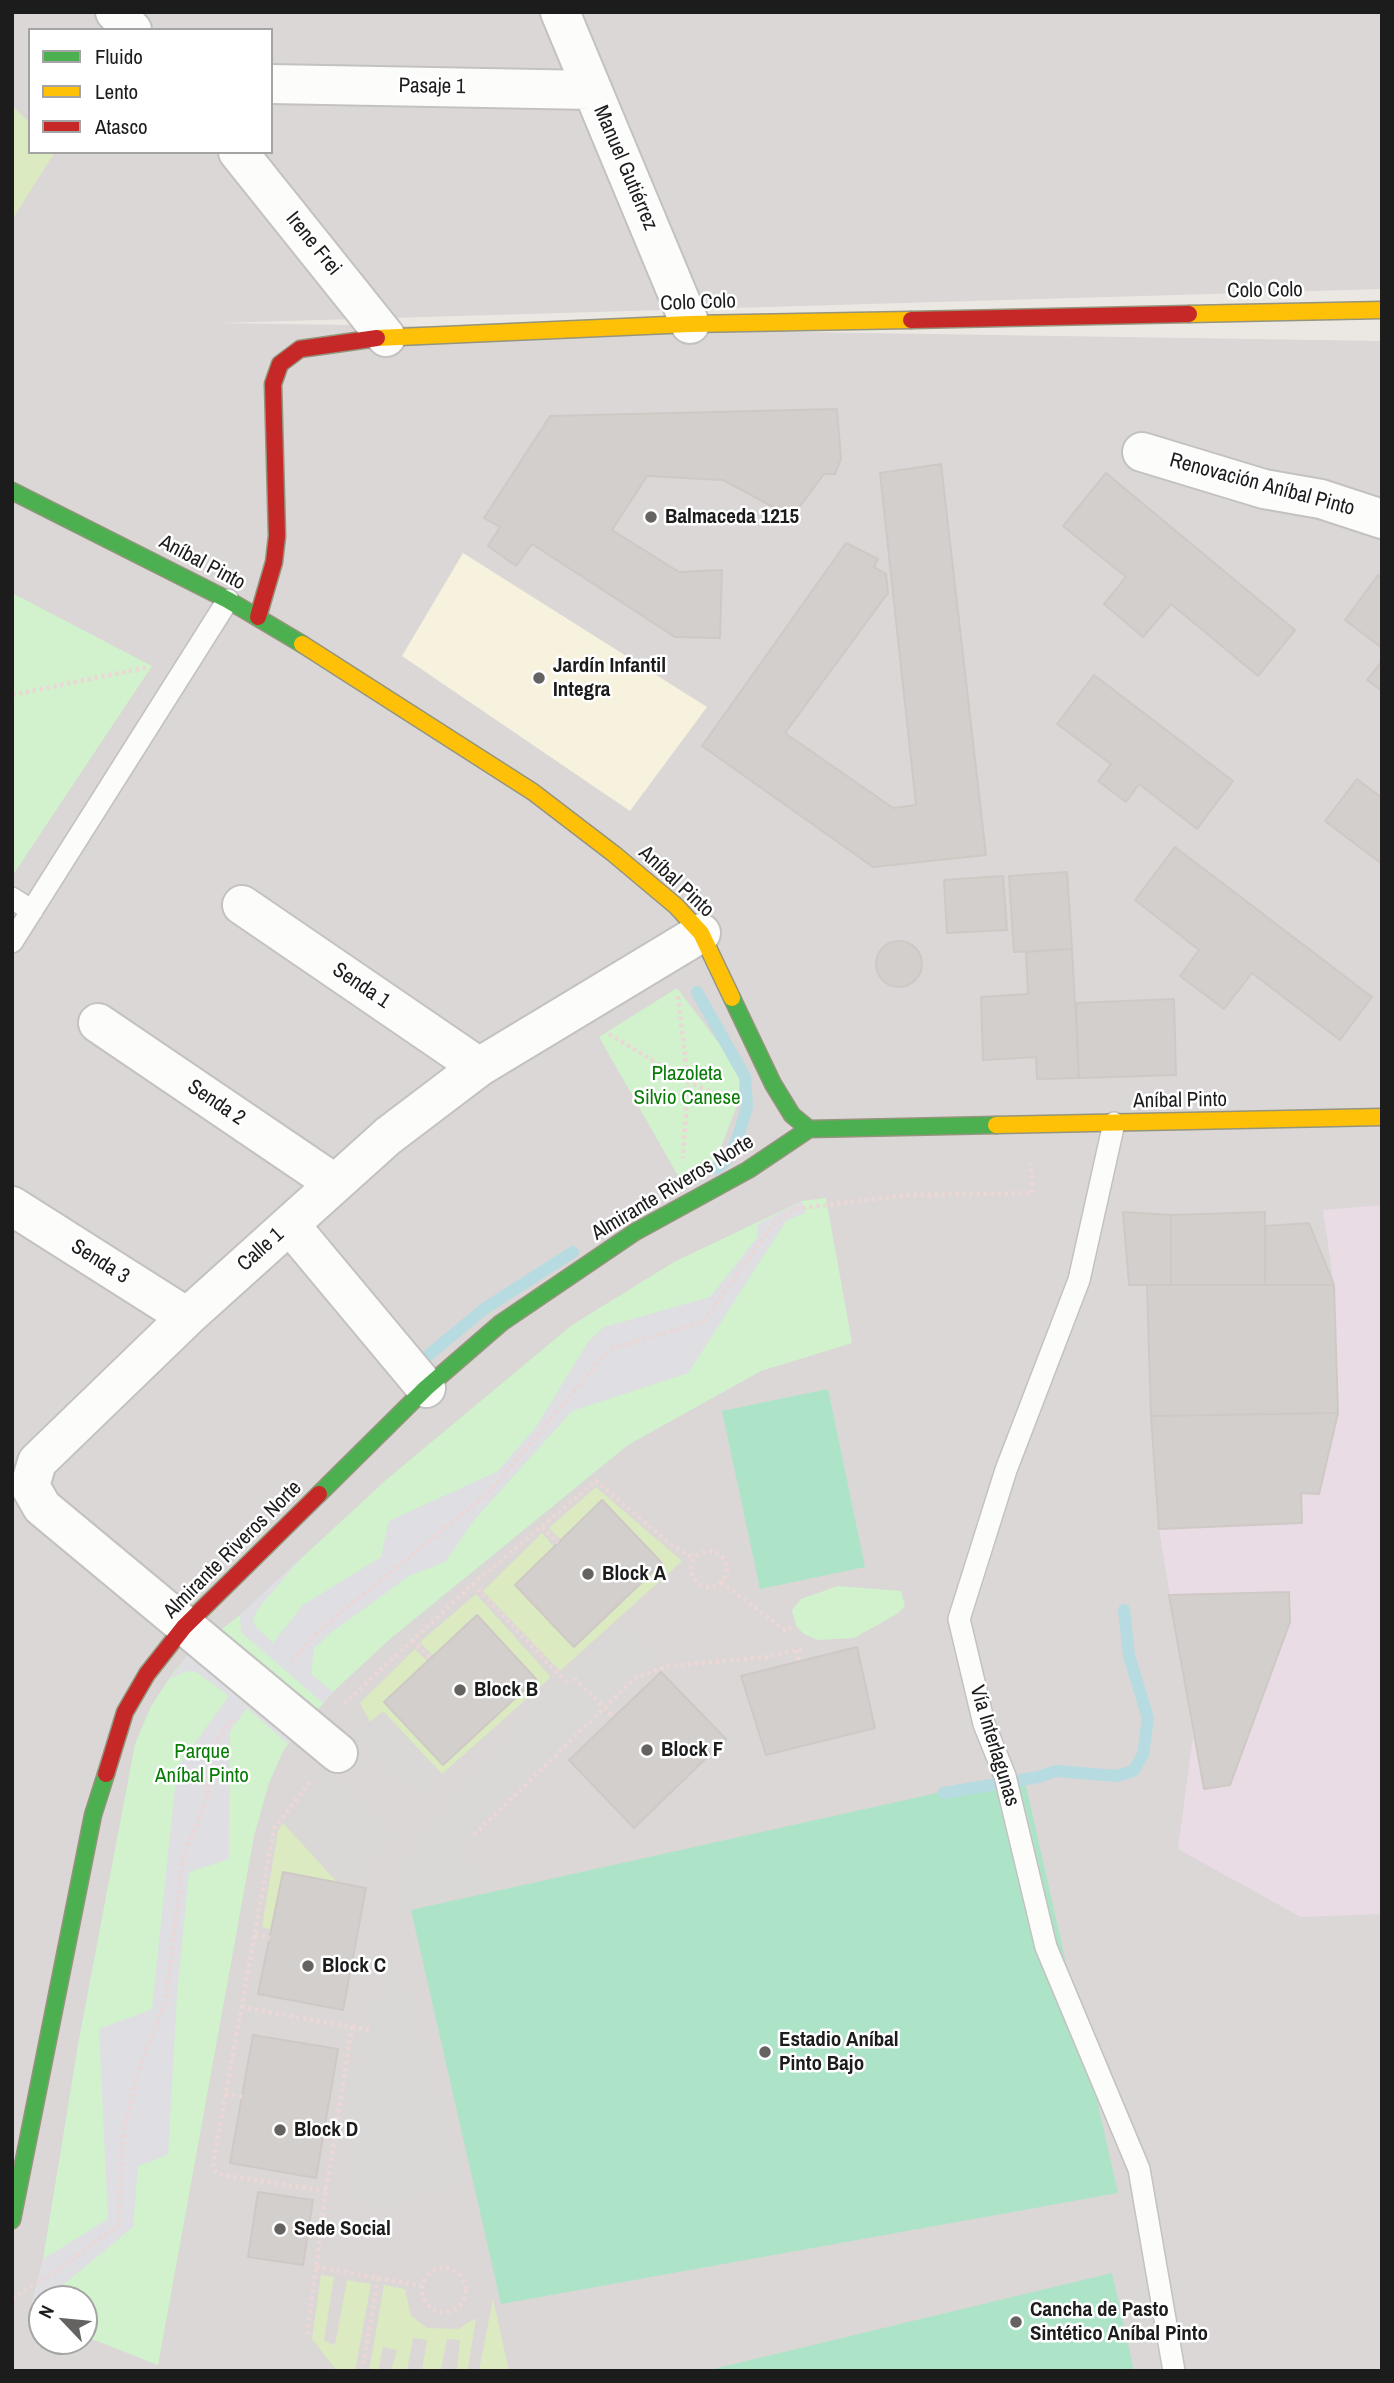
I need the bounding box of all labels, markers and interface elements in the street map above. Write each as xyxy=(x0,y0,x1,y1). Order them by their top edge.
legend xyxy=(28,28,273,154)
text: Fluido xyxy=(95,42,143,71)
street label: Pasaje 1 xyxy=(398,74,466,100)
text: Lento xyxy=(95,77,138,106)
street label: Manuel Gutiérrez xyxy=(587,102,663,234)
text: Atasco xyxy=(95,112,148,141)
street label: Irene Frei xyxy=(280,207,346,281)
street label: Colo Colo xyxy=(1227,278,1303,304)
street label: Colo Colo xyxy=(660,289,736,317)
street label: Renovación Aníbal Pinto xyxy=(1167,448,1357,522)
place label: Balmaceda 1215 xyxy=(665,504,799,530)
marker: Balmaceda 1215 xyxy=(643,509,659,525)
street label: Aníbal Pinto xyxy=(155,530,249,596)
place label: Jardín Infantil Integra xyxy=(553,653,666,703)
marker: Jardín Infantil Integra xyxy=(531,670,547,686)
street label: Aníbal Pinto xyxy=(633,841,719,923)
street label: Senda 1 xyxy=(327,958,395,1014)
park label: Plazoleta Silvio Canese xyxy=(633,1061,741,1111)
street label: Senda 2 xyxy=(182,1075,250,1131)
street label: Aníbal Pinto xyxy=(1133,1088,1227,1114)
street label: Almirante Riveros Norte xyxy=(587,1130,759,1246)
street label: Calle 1 xyxy=(233,1223,289,1277)
street label: Senda 3 xyxy=(66,1234,134,1290)
street label: Almirante Riveros Norte xyxy=(159,1476,307,1624)
place label: Block A xyxy=(602,1561,666,1587)
marker: Block A xyxy=(580,1566,596,1582)
place label: Block B xyxy=(474,1677,538,1703)
marker: Block B xyxy=(452,1682,468,1698)
street label: Vía Interlagunas xyxy=(964,1682,1024,1810)
place label: Block F xyxy=(661,1737,723,1763)
park label: Parque Aníbal Pinto xyxy=(155,1739,249,1789)
marker: Block F xyxy=(639,1742,655,1758)
place label: Block C xyxy=(322,1953,386,1979)
marker: Block C xyxy=(300,1958,316,1974)
place label: Estadio Aníbal Pinto Bajo xyxy=(779,2027,899,2077)
marker: Estadio Aníbal Pinto Bajo xyxy=(757,2044,773,2060)
place label: Block D xyxy=(294,2117,358,2143)
marker: Block D xyxy=(272,2122,288,2138)
place label: Sede Social xyxy=(294,2216,391,2242)
marker: Sede Social xyxy=(272,2221,288,2237)
north arrow xyxy=(28,2285,98,2355)
place label: Cancha de Pasto Sintético Aníbal Pinto xyxy=(1030,2297,1208,2347)
text: N xyxy=(32,2301,60,2322)
marker: Cancha de Pasto Sintético Aníbal Pinto xyxy=(1008,2314,1024,2330)

